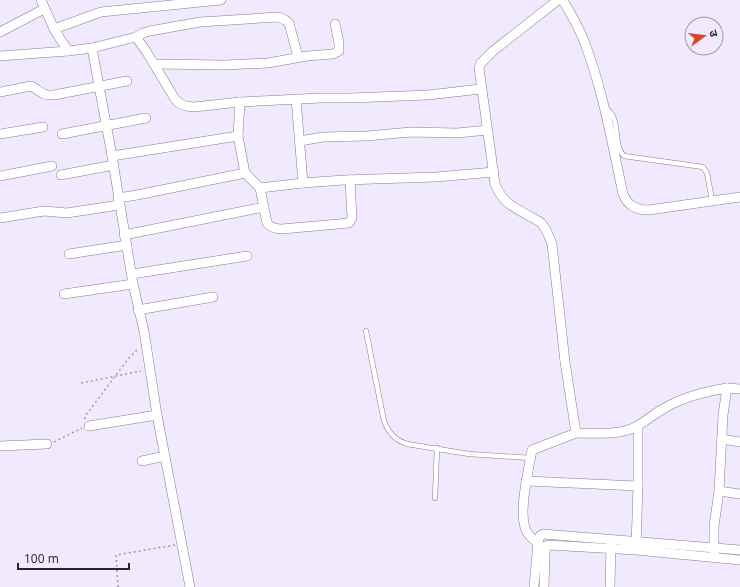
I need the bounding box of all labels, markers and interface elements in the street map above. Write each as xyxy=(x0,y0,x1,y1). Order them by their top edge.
north arrow xyxy=(684,16,724,56)
text: उ xyxy=(706,28,722,39)
scale bar xyxy=(18,545,129,571)
text: 100 m xyxy=(24,550,59,567)

